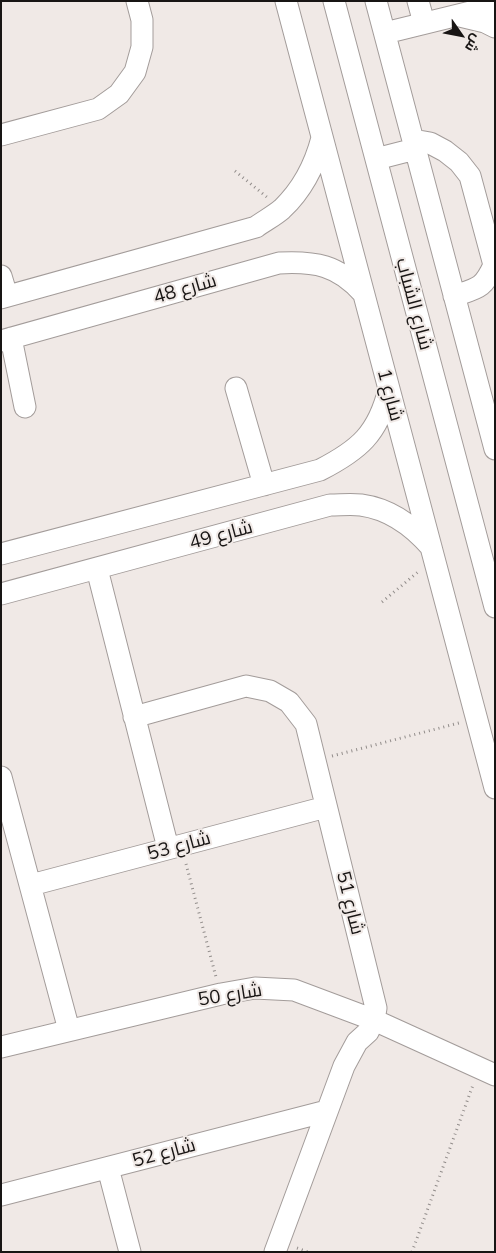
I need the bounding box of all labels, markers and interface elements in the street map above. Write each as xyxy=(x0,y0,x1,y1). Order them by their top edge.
north arrow xyxy=(436,10,486,60)
text: ش xyxy=(461,31,486,56)
street label: شارع الشباب xyxy=(391,255,437,353)
street label: شارع 48 xyxy=(151,269,219,309)
street label: شارع 1 xyxy=(372,366,408,424)
street label: شارع 49 xyxy=(187,516,255,554)
street label: شارع 53 xyxy=(145,827,213,865)
street label: شارع 51 xyxy=(331,869,369,937)
street label: شارع 50 xyxy=(196,979,264,1011)
street label: شارع 52 xyxy=(130,1134,198,1172)

